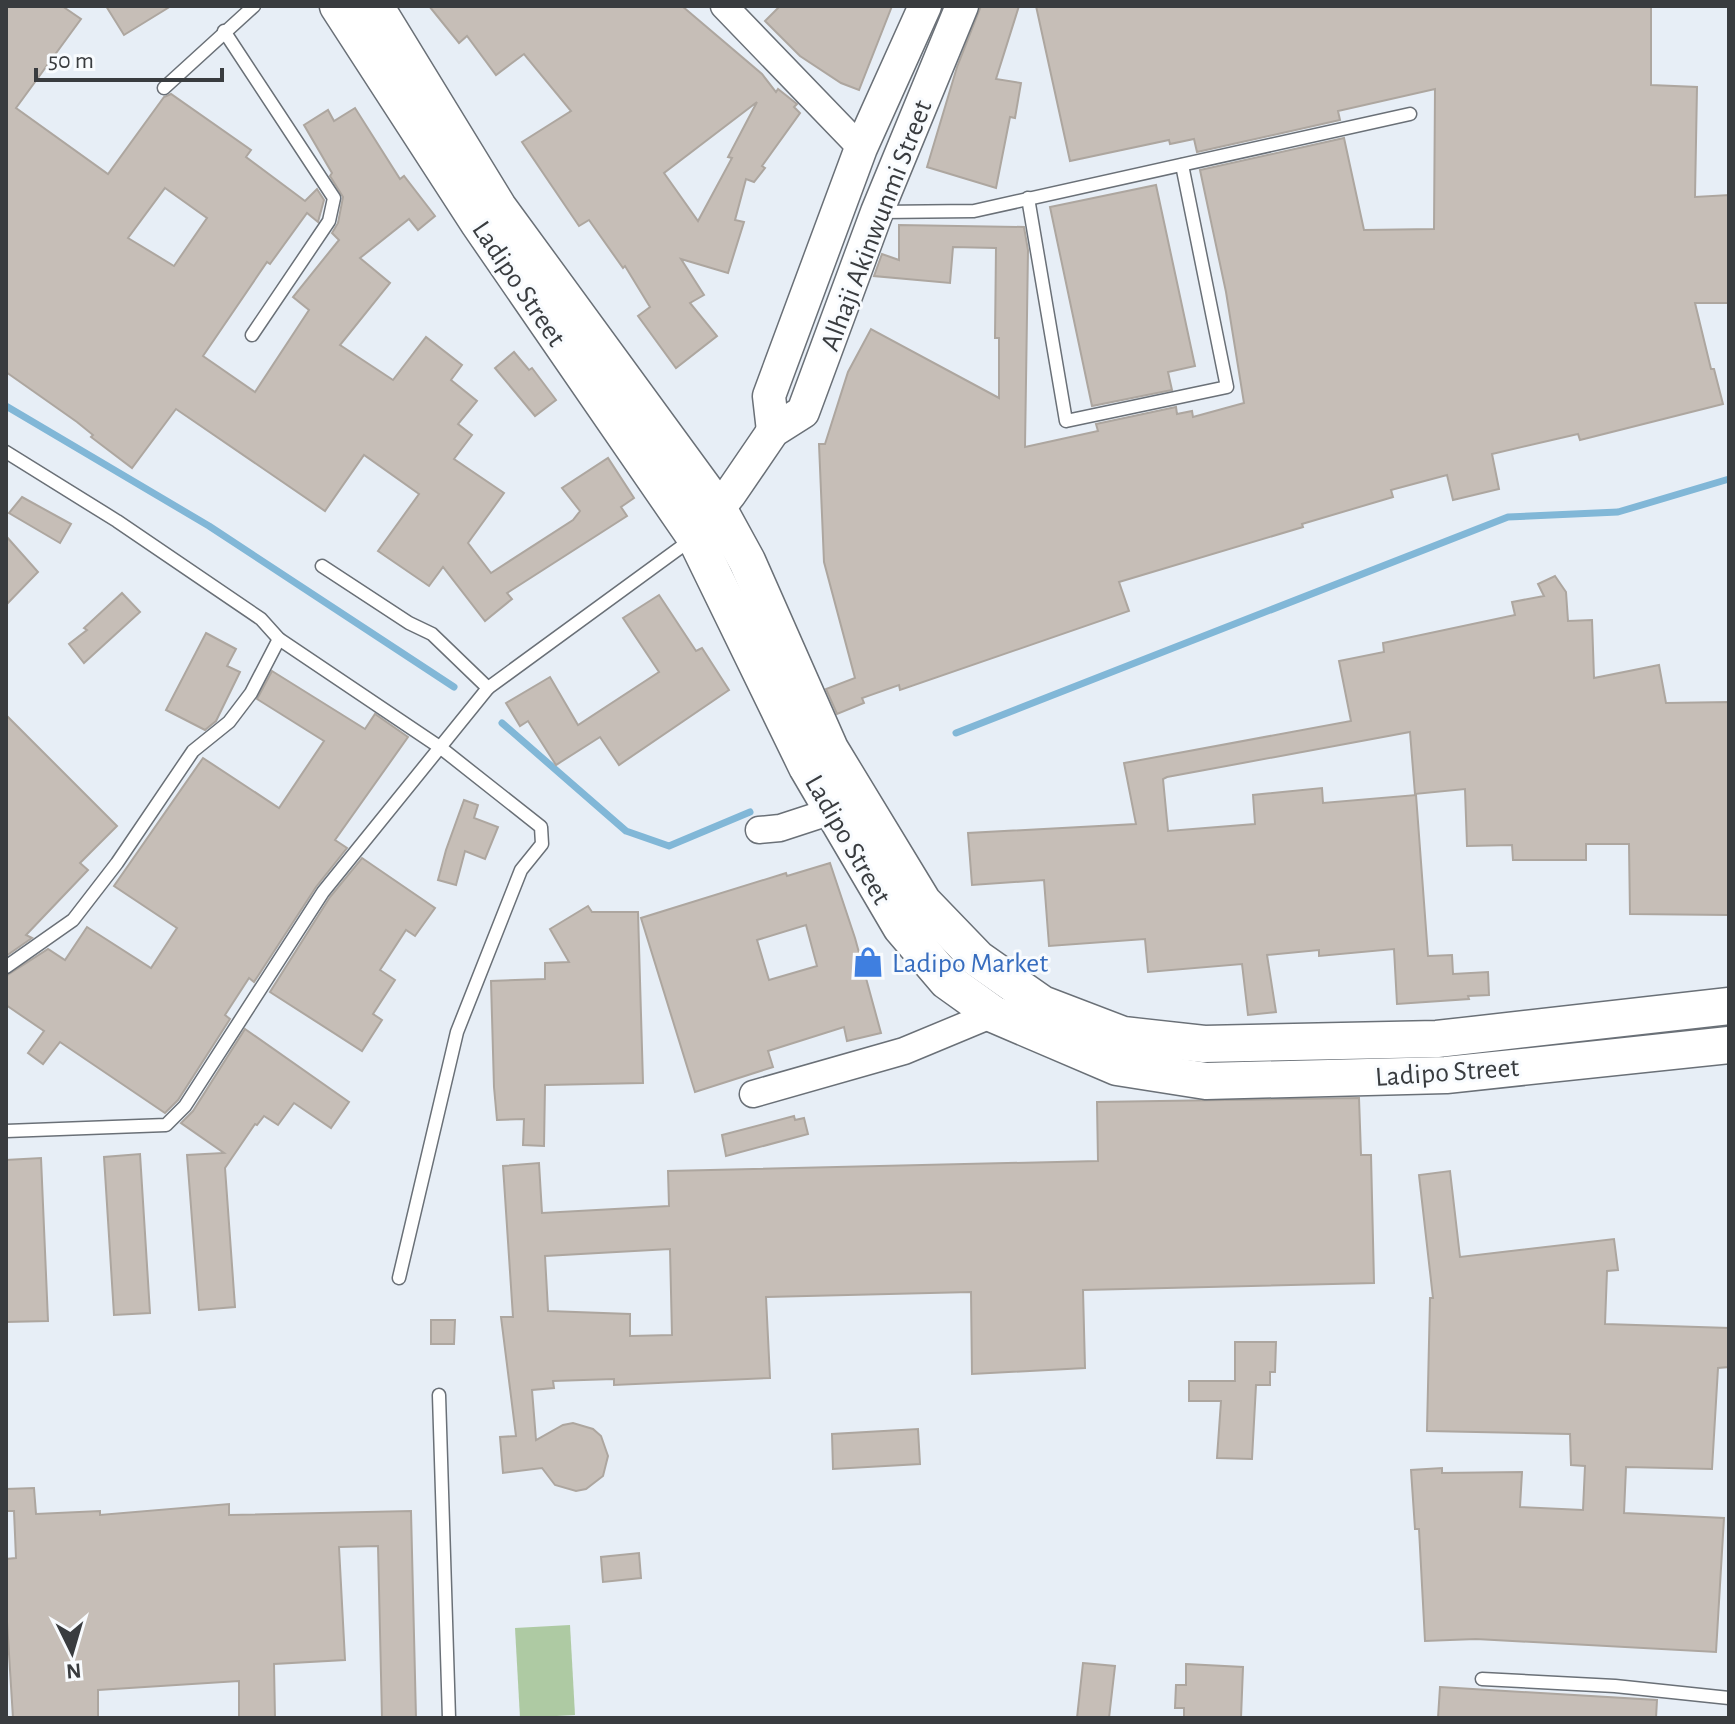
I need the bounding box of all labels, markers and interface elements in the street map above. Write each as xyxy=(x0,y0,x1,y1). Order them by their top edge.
scale bar xyxy=(36,32,222,82)
text: 50 m xyxy=(48,49,94,73)
street label: Alhaji Akinwunmi Street xyxy=(816,97,938,355)
street label: Ladipo Street xyxy=(466,216,570,352)
street label: Ladipo Street xyxy=(799,770,896,910)
shop icon: Ladipo Market xyxy=(851,945,885,979)
place label: Ladipo Market xyxy=(892,950,1048,978)
street label: Ladipo Street xyxy=(1374,1054,1520,1092)
north arrow xyxy=(32,1612,112,1692)
text: N xyxy=(65,1659,82,1683)

